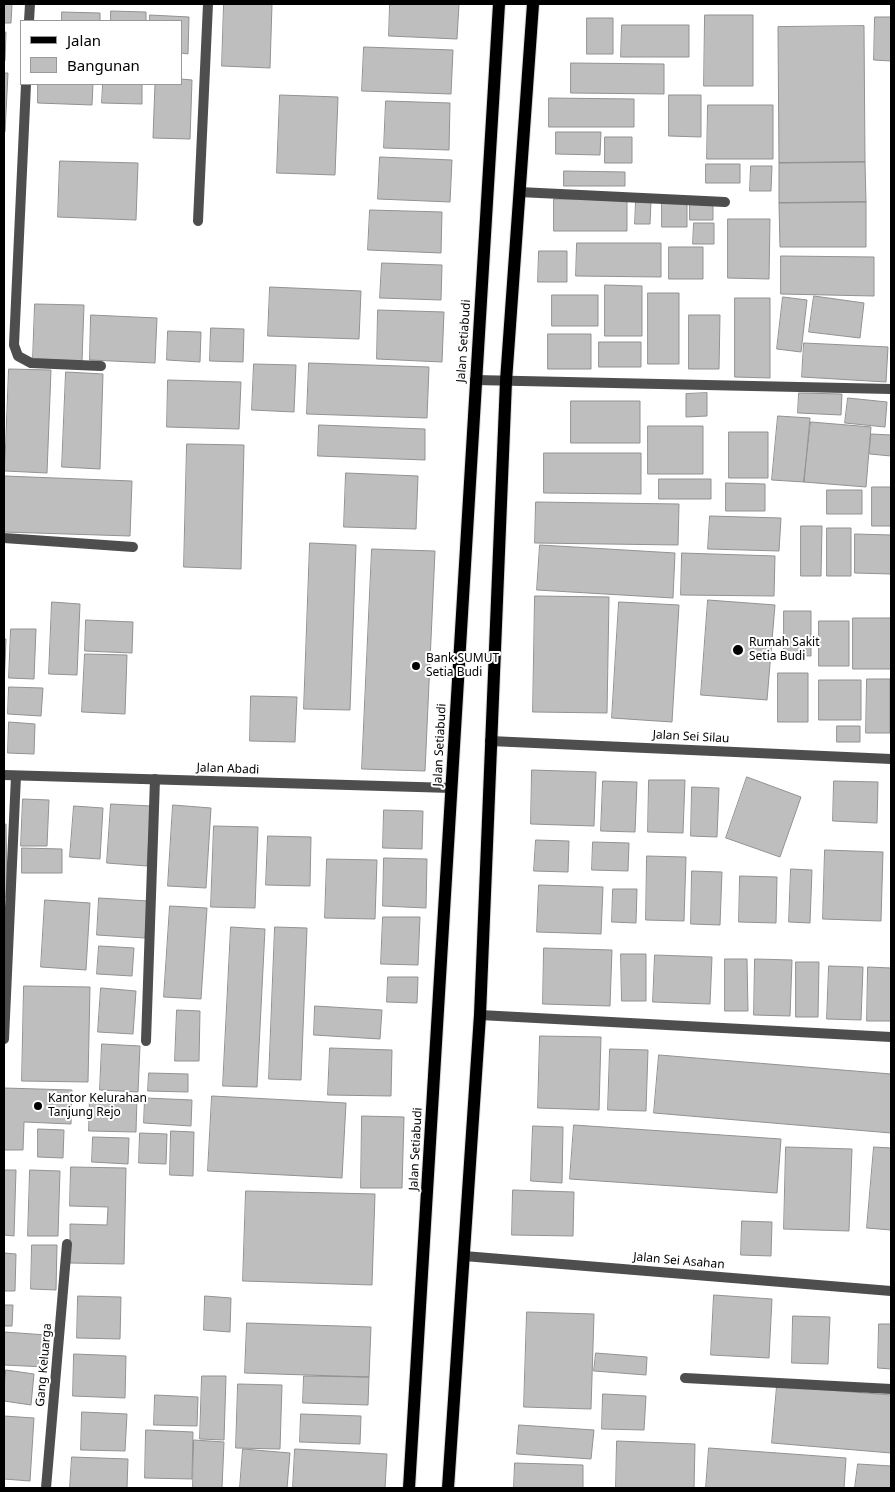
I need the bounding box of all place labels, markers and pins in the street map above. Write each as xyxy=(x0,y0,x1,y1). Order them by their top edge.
place label: Rumah Sakit Setia Budi xyxy=(749,636,820,664)
marker: Rumah Sakit Setia Budi xyxy=(731,643,745,657)
place label: Bank SUMUT Setia Budi xyxy=(426,652,499,680)
marker: Bank SUMUT Setia Budi xyxy=(410,660,422,672)
place label: Kantor Kelurahan Tanjung Rejo xyxy=(48,1092,147,1120)
marker: Kantor Kelurahan Tanjung Rejo xyxy=(32,1100,44,1112)

